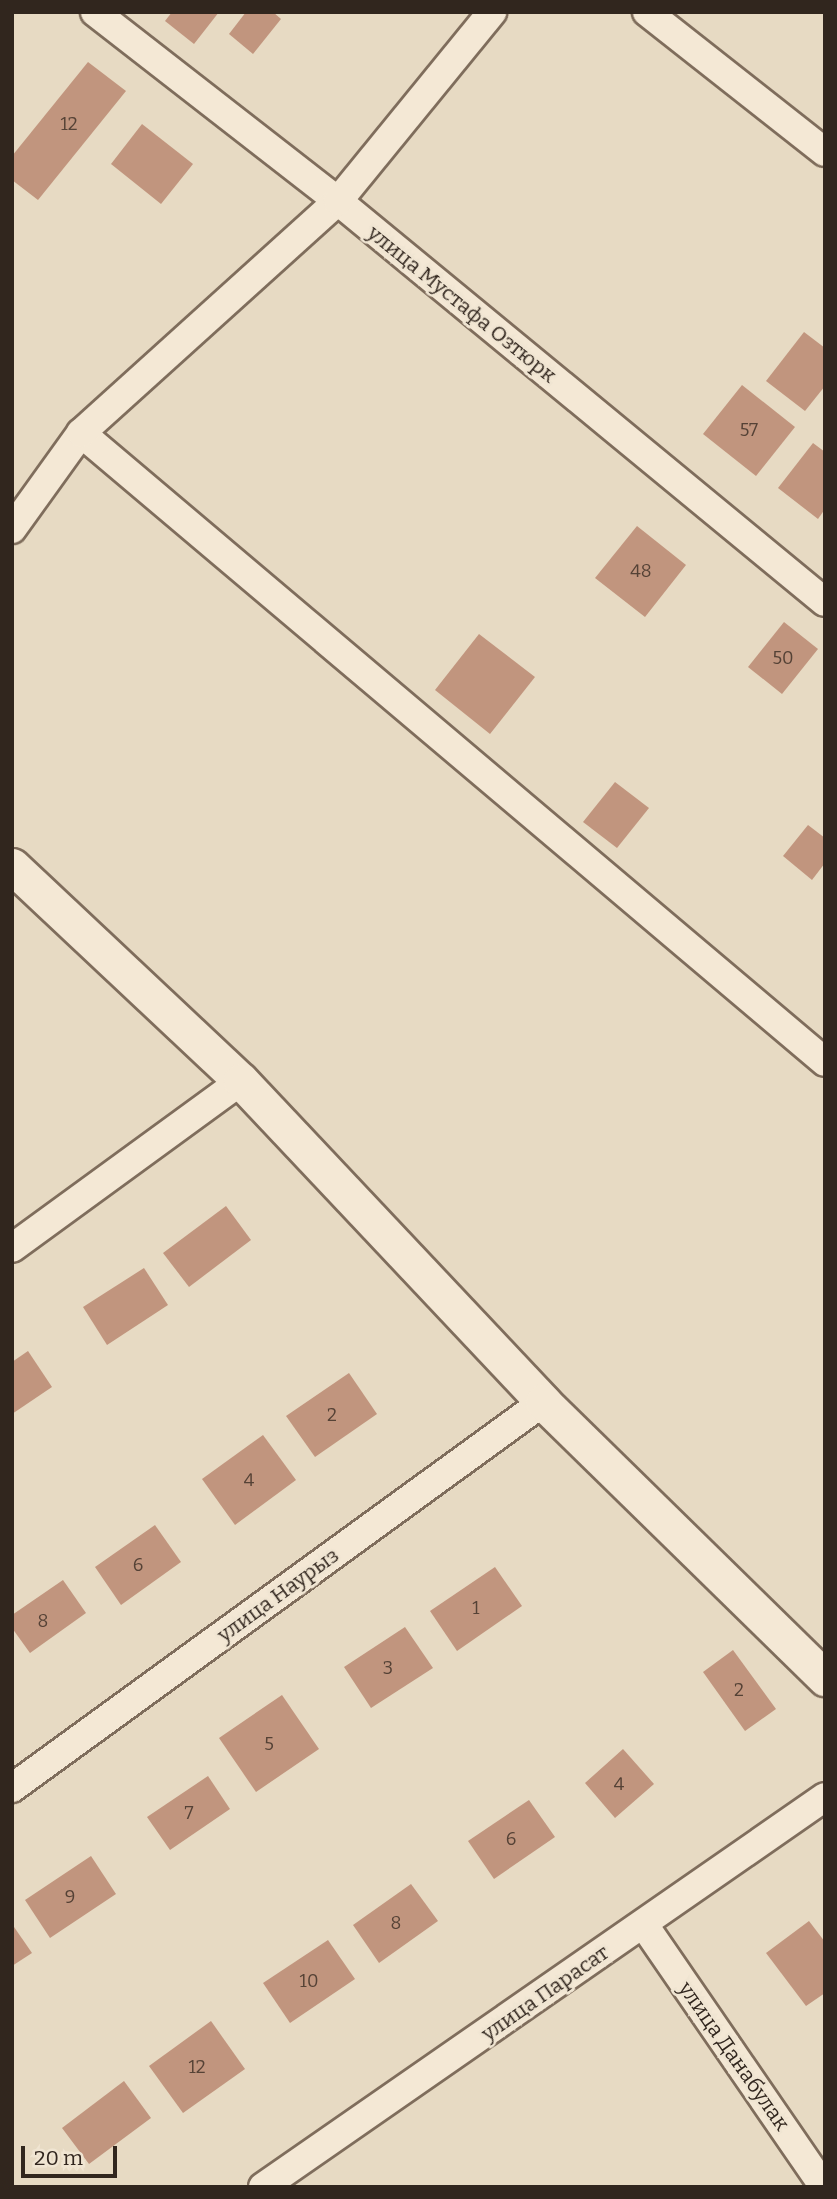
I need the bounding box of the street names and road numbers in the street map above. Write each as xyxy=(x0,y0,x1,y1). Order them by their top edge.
street label: улица Мустафа Озтюрк xyxy=(363,220,561,388)
street label: улица Наурыз xyxy=(212,1543,344,1647)
street label: улица Парасат xyxy=(477,1940,613,2046)
street label: улица Данабулак xyxy=(673,1977,795,2135)

